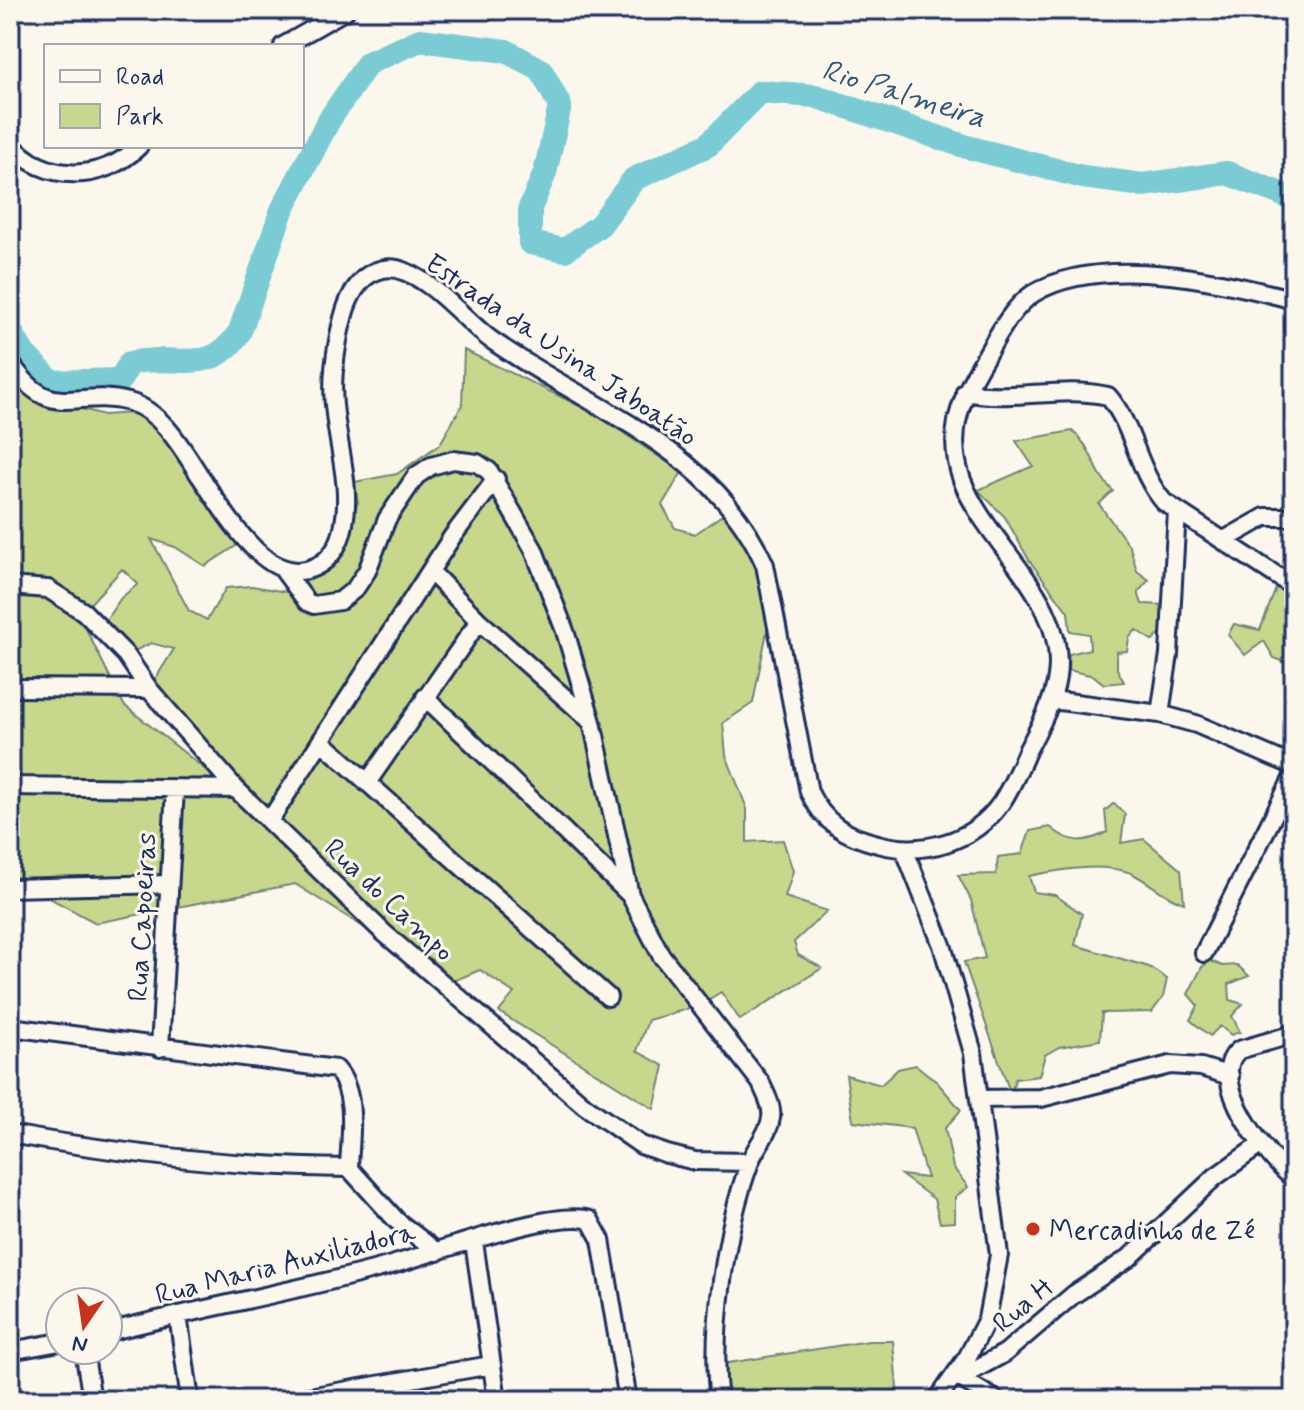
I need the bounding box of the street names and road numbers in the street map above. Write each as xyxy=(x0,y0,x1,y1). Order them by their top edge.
street label: Estrada da Usina Jaboatão xyxy=(417,246,704,456)
street label: Rua do Campo xyxy=(315,831,461,971)
street label: Rua Capoeiras xyxy=(121,832,166,1003)
street label: Rua Maria Auxiliadora xyxy=(152,1214,420,1315)
street label: Rua H xyxy=(985,1270,1062,1342)

